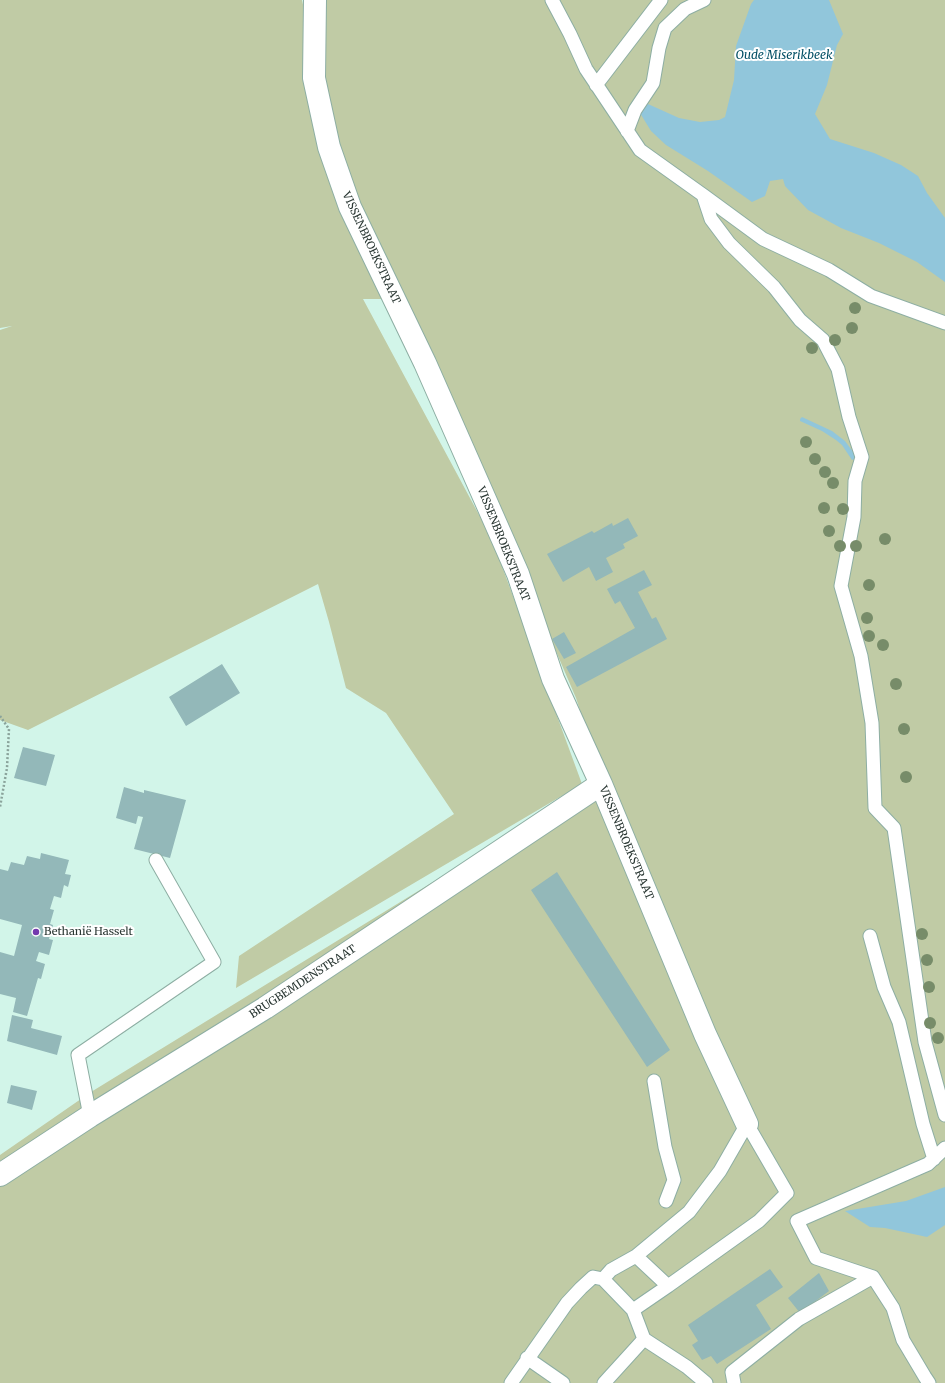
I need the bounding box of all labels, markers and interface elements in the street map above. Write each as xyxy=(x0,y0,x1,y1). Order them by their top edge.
water label: Oude Miserikbeek xyxy=(735,49,833,63)
street label: VISSENBROEKSTRAAT xyxy=(339,190,403,306)
street label: VISSENBROEKSTRAAT xyxy=(474,485,532,603)
street label: VISSENBROEKSTRAAT xyxy=(596,784,656,902)
place label: Bethanië Hasselt xyxy=(44,925,133,939)
marker: Bethanië Hasselt xyxy=(31,927,41,937)
street label: BRUGBEMDENSTRAAT xyxy=(247,943,359,1021)

